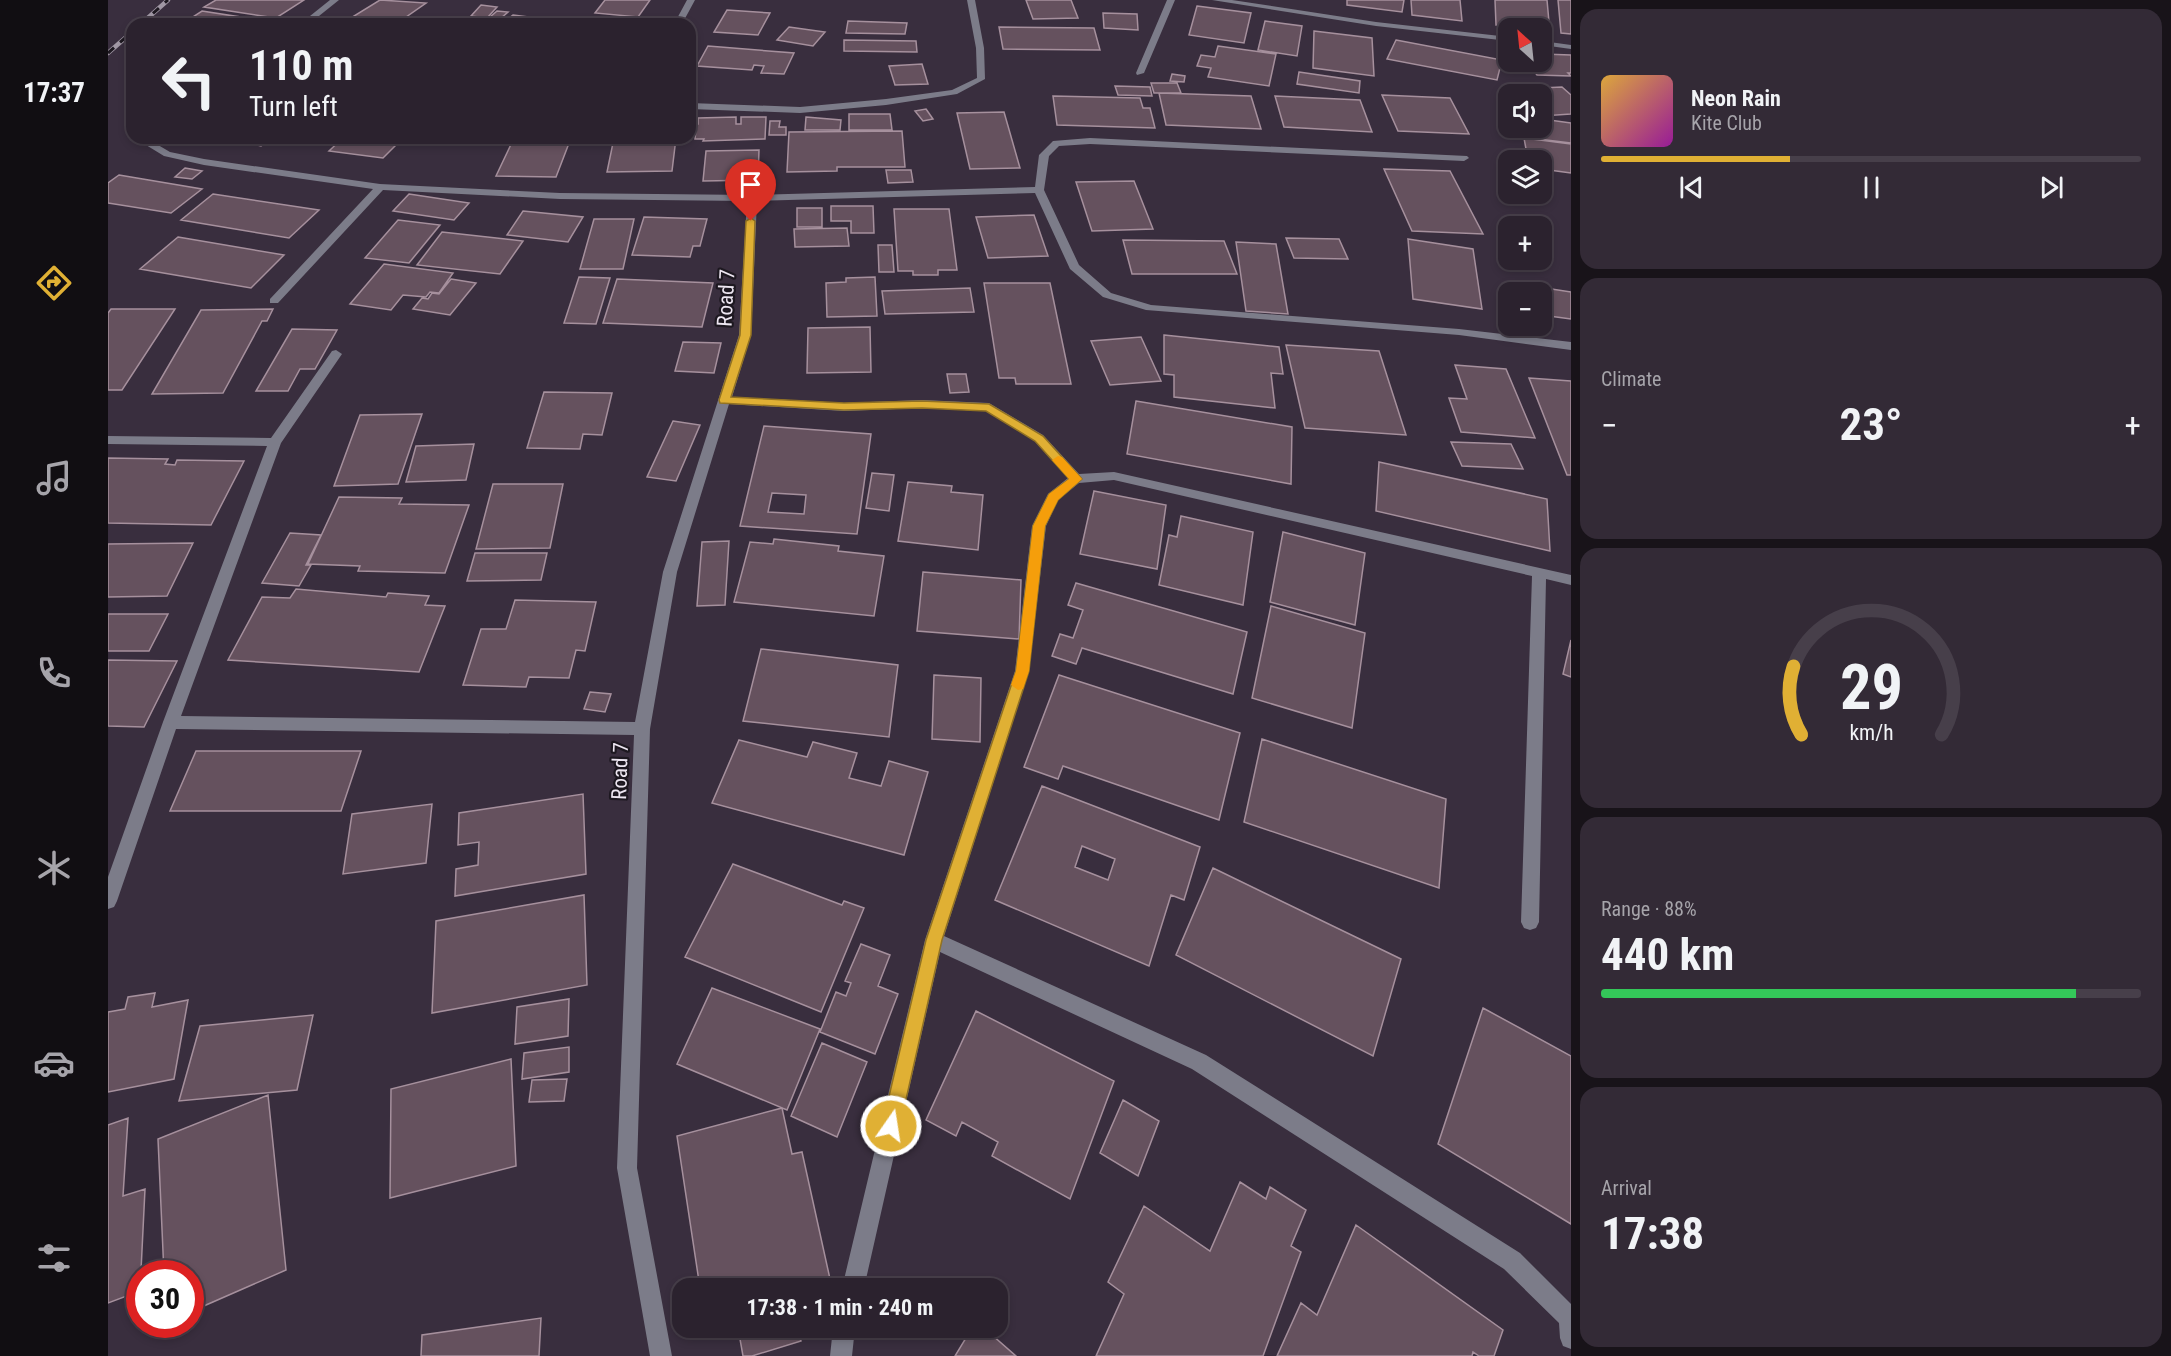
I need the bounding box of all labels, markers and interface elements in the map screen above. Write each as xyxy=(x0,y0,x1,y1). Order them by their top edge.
north arrow xyxy=(1498,18,1552,72)
map controls xyxy=(1498,18,1552,336)
text: 110 m xyxy=(249,41,354,90)
icon: left xyxy=(150,42,228,120)
text: 17:37 xyxy=(23,77,85,109)
button: sound xyxy=(1498,84,1552,138)
text: Neon Rain xyxy=(1691,86,1781,111)
text: Turn left xyxy=(249,91,338,123)
text: Kite Club xyxy=(1691,111,1762,135)
button: layers xyxy=(1498,150,1552,204)
pin xyxy=(725,159,776,221)
icon: arrive xyxy=(734,168,767,201)
icon: previous xyxy=(1675,171,1708,204)
icon: pause xyxy=(1855,171,1888,204)
icon: next xyxy=(2035,171,2068,204)
button: + xyxy=(1498,216,1552,270)
icon: directions xyxy=(33,262,75,304)
street label: Road 7 xyxy=(713,269,739,327)
button: − xyxy=(1498,282,1552,336)
text: Climate xyxy=(1601,367,1661,391)
text: 23° xyxy=(1840,398,1903,451)
text: − xyxy=(1601,406,1618,445)
text: + xyxy=(2125,406,2141,445)
icon: music xyxy=(33,457,75,499)
text: 29 xyxy=(1839,651,1903,724)
icon: phone xyxy=(33,652,75,694)
text: km/h xyxy=(1849,720,1893,745)
street label: Road 7 xyxy=(607,742,633,800)
icon: climate xyxy=(33,847,75,889)
text: Range · 88% xyxy=(1601,897,1697,921)
text: 440 km xyxy=(1601,928,1734,981)
icon: car xyxy=(33,1042,75,1084)
position arrow xyxy=(859,1094,923,1158)
text: Arrival xyxy=(1601,1176,1652,1200)
text: 17:38 xyxy=(1601,1207,1704,1260)
icon: filters xyxy=(33,1237,75,1279)
speed limit sign: 30 xyxy=(126,1260,204,1338)
text: 17:38 · 1 min · 240 m xyxy=(747,1295,933,1320)

